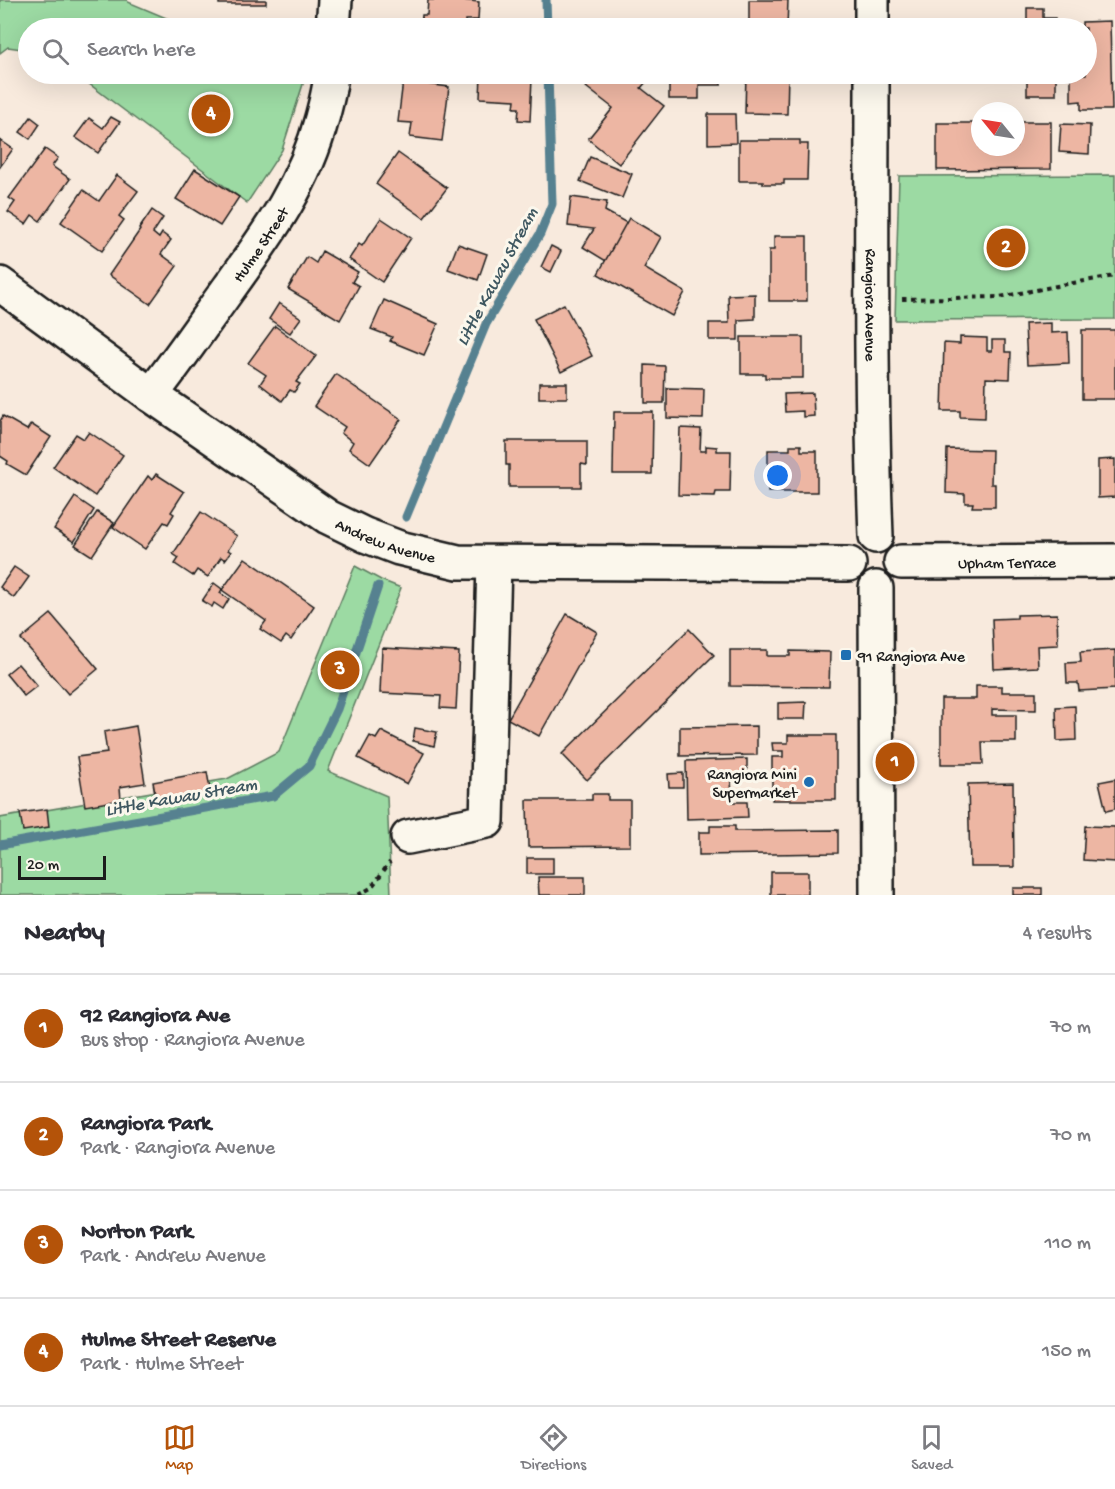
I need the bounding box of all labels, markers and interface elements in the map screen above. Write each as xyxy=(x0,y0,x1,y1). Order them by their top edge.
search box xyxy=(18,18,1097,84)
icon: search xyxy=(39,35,72,68)
text: Search here xyxy=(87,38,195,64)
pin: 4 xyxy=(192,92,230,136)
north arrow xyxy=(971,102,1025,156)
street label: Hulme Street xyxy=(230,204,295,287)
water label: Little Kawau Stream xyxy=(453,204,544,350)
pin: 2 xyxy=(986,226,1026,270)
street label: Rangiora Avenue xyxy=(859,249,878,362)
your location xyxy=(763,461,792,490)
street label: Andrew Avenue xyxy=(332,516,438,569)
street label: Upham Terrace xyxy=(958,555,1057,575)
pin: 3 xyxy=(320,648,360,692)
marker: 91 Rangiora Ave xyxy=(839,648,853,662)
place label: 91 Rangiora Ave xyxy=(857,649,966,668)
pin: 1 xyxy=(876,740,914,784)
place label: Rangiora Mini Supermarket xyxy=(707,767,798,804)
water label: Little Kawau Stream xyxy=(104,775,259,822)
marker: Rangiora Mini Supermarket xyxy=(802,775,816,789)
scale bar xyxy=(18,853,106,880)
text: 20 m xyxy=(27,857,59,876)
text: Nearby xyxy=(24,919,105,950)
text: 4 results xyxy=(1023,923,1091,946)
text: 92 Rangiora Ave xyxy=(81,1004,230,1030)
text: 1 xyxy=(39,1017,48,1040)
text: 70 m xyxy=(1050,1017,1091,1040)
text: Bus stop · Rangiora Avenue xyxy=(81,1030,304,1053)
text: Rangiora Park xyxy=(81,1112,211,1138)
text: 2 xyxy=(39,1125,48,1148)
text: 70 m xyxy=(1050,1125,1091,1148)
text: Park · Rangiora Avenue xyxy=(81,1138,275,1161)
text: Norton Park xyxy=(81,1220,193,1246)
text: 3 xyxy=(38,1233,49,1256)
text: 110 m xyxy=(1045,1233,1091,1256)
text: Park · Andrew Avenue xyxy=(81,1246,266,1269)
text: Hulme Street Reserve xyxy=(81,1328,276,1354)
text: 4 xyxy=(39,1341,48,1364)
text: 150 m xyxy=(1042,1341,1091,1364)
text: Park · Hulme Street xyxy=(81,1354,243,1377)
tab: Map xyxy=(163,1421,196,1476)
tab: Directions xyxy=(521,1421,586,1476)
tab: Saved xyxy=(911,1421,952,1476)

